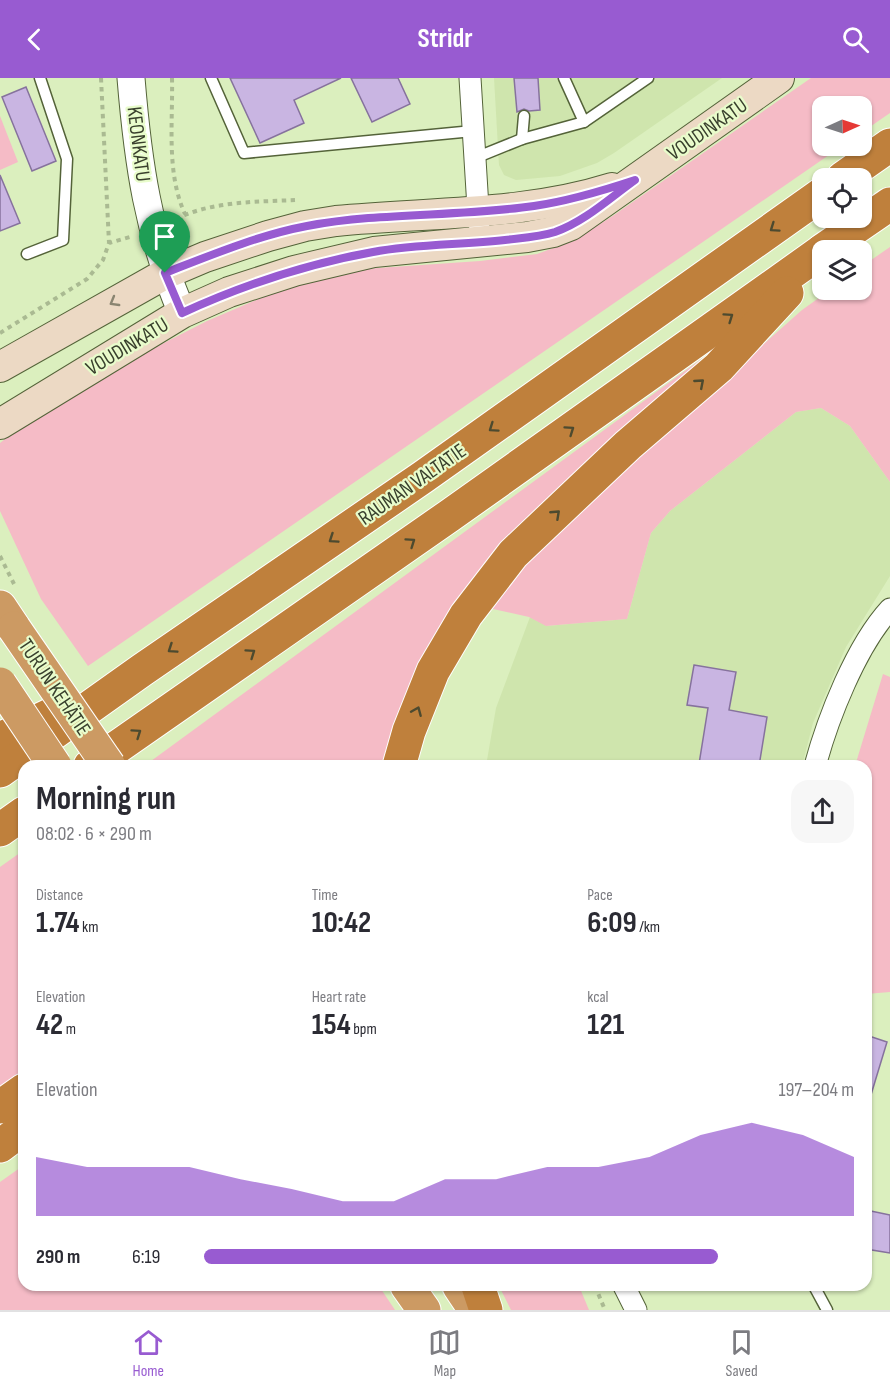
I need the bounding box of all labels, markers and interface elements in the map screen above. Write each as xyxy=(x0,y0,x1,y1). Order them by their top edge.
icon: back xyxy=(18,23,51,56)
text: Stridr xyxy=(417,23,473,55)
icon: search xyxy=(839,23,872,56)
street label: VOUDINKATU xyxy=(662,93,752,166)
north arrow xyxy=(812,96,872,156)
map controls xyxy=(812,96,872,300)
street label: KEONKATU xyxy=(121,105,156,183)
button: locate xyxy=(812,168,872,228)
pin xyxy=(139,211,190,273)
icon: arrive xyxy=(148,220,181,253)
one-way arrow xyxy=(770,221,781,232)
button: layers xyxy=(812,240,872,300)
one-way arrow xyxy=(110,295,121,307)
street label: VOUDINKATU xyxy=(81,312,173,381)
one-way arrow xyxy=(723,313,734,324)
one-way arrow xyxy=(693,379,704,390)
one-way arrow xyxy=(489,421,500,432)
one-way arrow xyxy=(564,426,575,437)
street label: RAUMAN VALTATIE xyxy=(354,438,471,531)
one-way arrow xyxy=(548,510,559,521)
one-way arrow xyxy=(329,532,340,543)
one-way arrow xyxy=(404,538,415,549)
street label: TURUN KEHÄTIE xyxy=(13,634,96,740)
one-way arrow xyxy=(168,642,179,653)
one-way arrow xyxy=(244,649,255,660)
one-way arrow xyxy=(410,706,422,717)
one-way arrow xyxy=(131,729,142,740)
text: Morning run xyxy=(36,779,176,819)
button: share xyxy=(791,780,854,843)
text: 08:02 · 6 × 290 m xyxy=(36,822,152,846)
text: Distance xyxy=(36,886,83,905)
text: Time xyxy=(312,886,338,905)
text: Pace xyxy=(587,886,613,905)
text: 1.74 xyxy=(36,905,79,941)
text: 10:42 xyxy=(312,905,371,941)
text: 6:09 xyxy=(587,905,637,941)
text: km xyxy=(79,918,98,937)
text: /km xyxy=(637,918,660,937)
text: Elevation xyxy=(36,988,85,1007)
text: Heart rate xyxy=(312,988,366,1007)
text: kcal xyxy=(587,988,609,1007)
text: 42 xyxy=(36,1007,63,1043)
text: 154 xyxy=(312,1007,351,1043)
text: 121 xyxy=(587,1007,624,1043)
text: m xyxy=(63,1020,76,1039)
text: bpm xyxy=(351,1020,377,1039)
text: Elevation xyxy=(36,1078,98,1102)
text: 197–204 m xyxy=(778,1078,854,1102)
text: 290 m xyxy=(36,1245,80,1269)
text: 6:19 xyxy=(132,1245,160,1269)
tab: Home xyxy=(132,1326,165,1381)
tab: Map xyxy=(428,1326,461,1381)
tab: Saved xyxy=(725,1326,758,1381)

